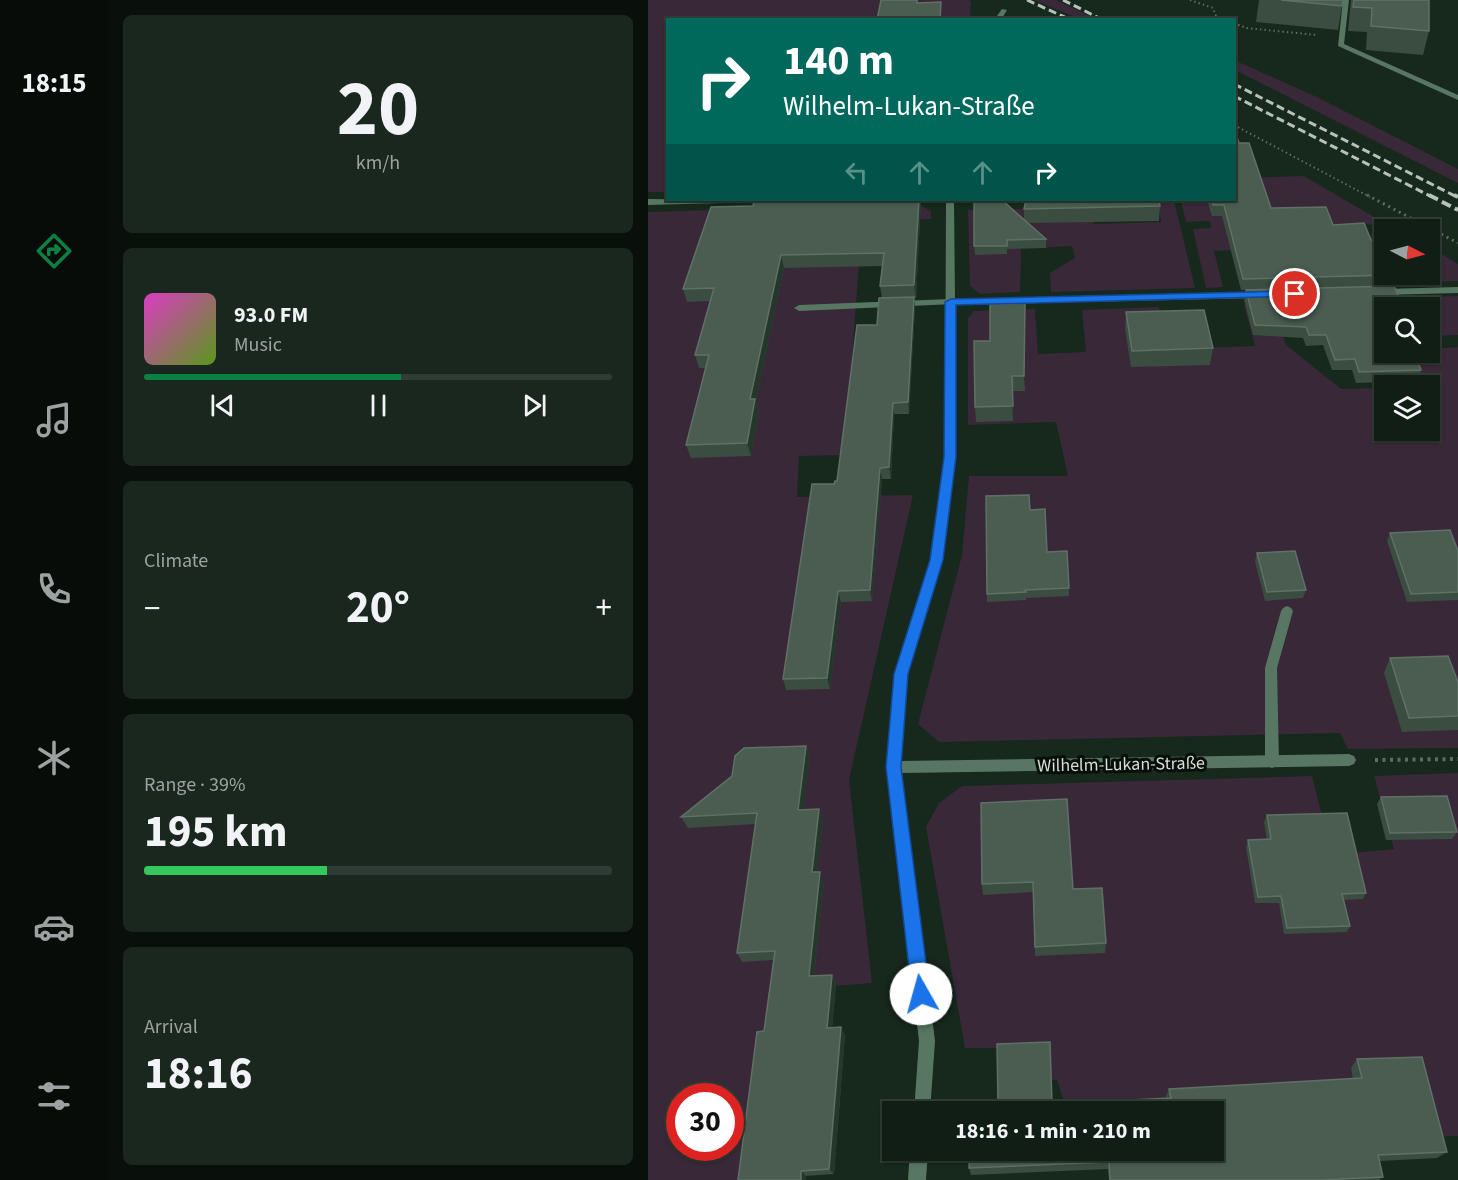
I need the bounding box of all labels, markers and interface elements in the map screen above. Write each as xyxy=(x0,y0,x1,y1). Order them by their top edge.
text: 140 m xyxy=(783,31,894,91)
icon: right xyxy=(684,42,762,120)
text: 20 xyxy=(337,54,419,165)
text: 18:15 xyxy=(21,64,87,103)
text: Wilhelm-Lukan-Straße xyxy=(783,87,1035,126)
text: km/h xyxy=(356,149,400,177)
icon: left xyxy=(840,156,873,189)
icon: ahead xyxy=(903,156,936,189)
icon: ahead xyxy=(966,156,999,189)
icon: right xyxy=(1029,156,1062,189)
north arrow xyxy=(1374,219,1440,285)
map controls xyxy=(1374,219,1440,441)
icon: directions xyxy=(33,230,75,272)
pin xyxy=(1269,268,1320,319)
icon: arrive xyxy=(1278,277,1311,310)
button: search xyxy=(1374,297,1440,363)
text: 93.0 FM xyxy=(234,299,308,331)
text: Music xyxy=(234,331,282,359)
button: layers xyxy=(1374,375,1440,441)
icon: previous xyxy=(206,389,239,422)
icon: pause xyxy=(362,389,395,422)
icon: next xyxy=(518,389,551,422)
icon: music xyxy=(33,399,75,441)
text: Climate xyxy=(144,547,208,575)
icon: phone xyxy=(33,568,75,610)
text: 20° xyxy=(346,576,410,640)
text: − xyxy=(144,585,160,632)
text: + xyxy=(596,585,612,632)
icon: climate xyxy=(33,737,75,779)
street label: Wilhelm-Lukan-Straße xyxy=(1037,751,1205,778)
text: Range · 39% xyxy=(144,771,245,799)
text: 195 km xyxy=(144,800,288,864)
icon: car xyxy=(33,906,75,948)
position arrow xyxy=(889,962,953,1026)
text: Arrival xyxy=(144,1013,198,1041)
text: 18:16 xyxy=(144,1042,253,1106)
icon: filters xyxy=(33,1075,75,1117)
speed limit sign: 30 xyxy=(666,1083,744,1161)
text: 18:16 · 1 min · 210 m xyxy=(955,1115,1151,1147)

